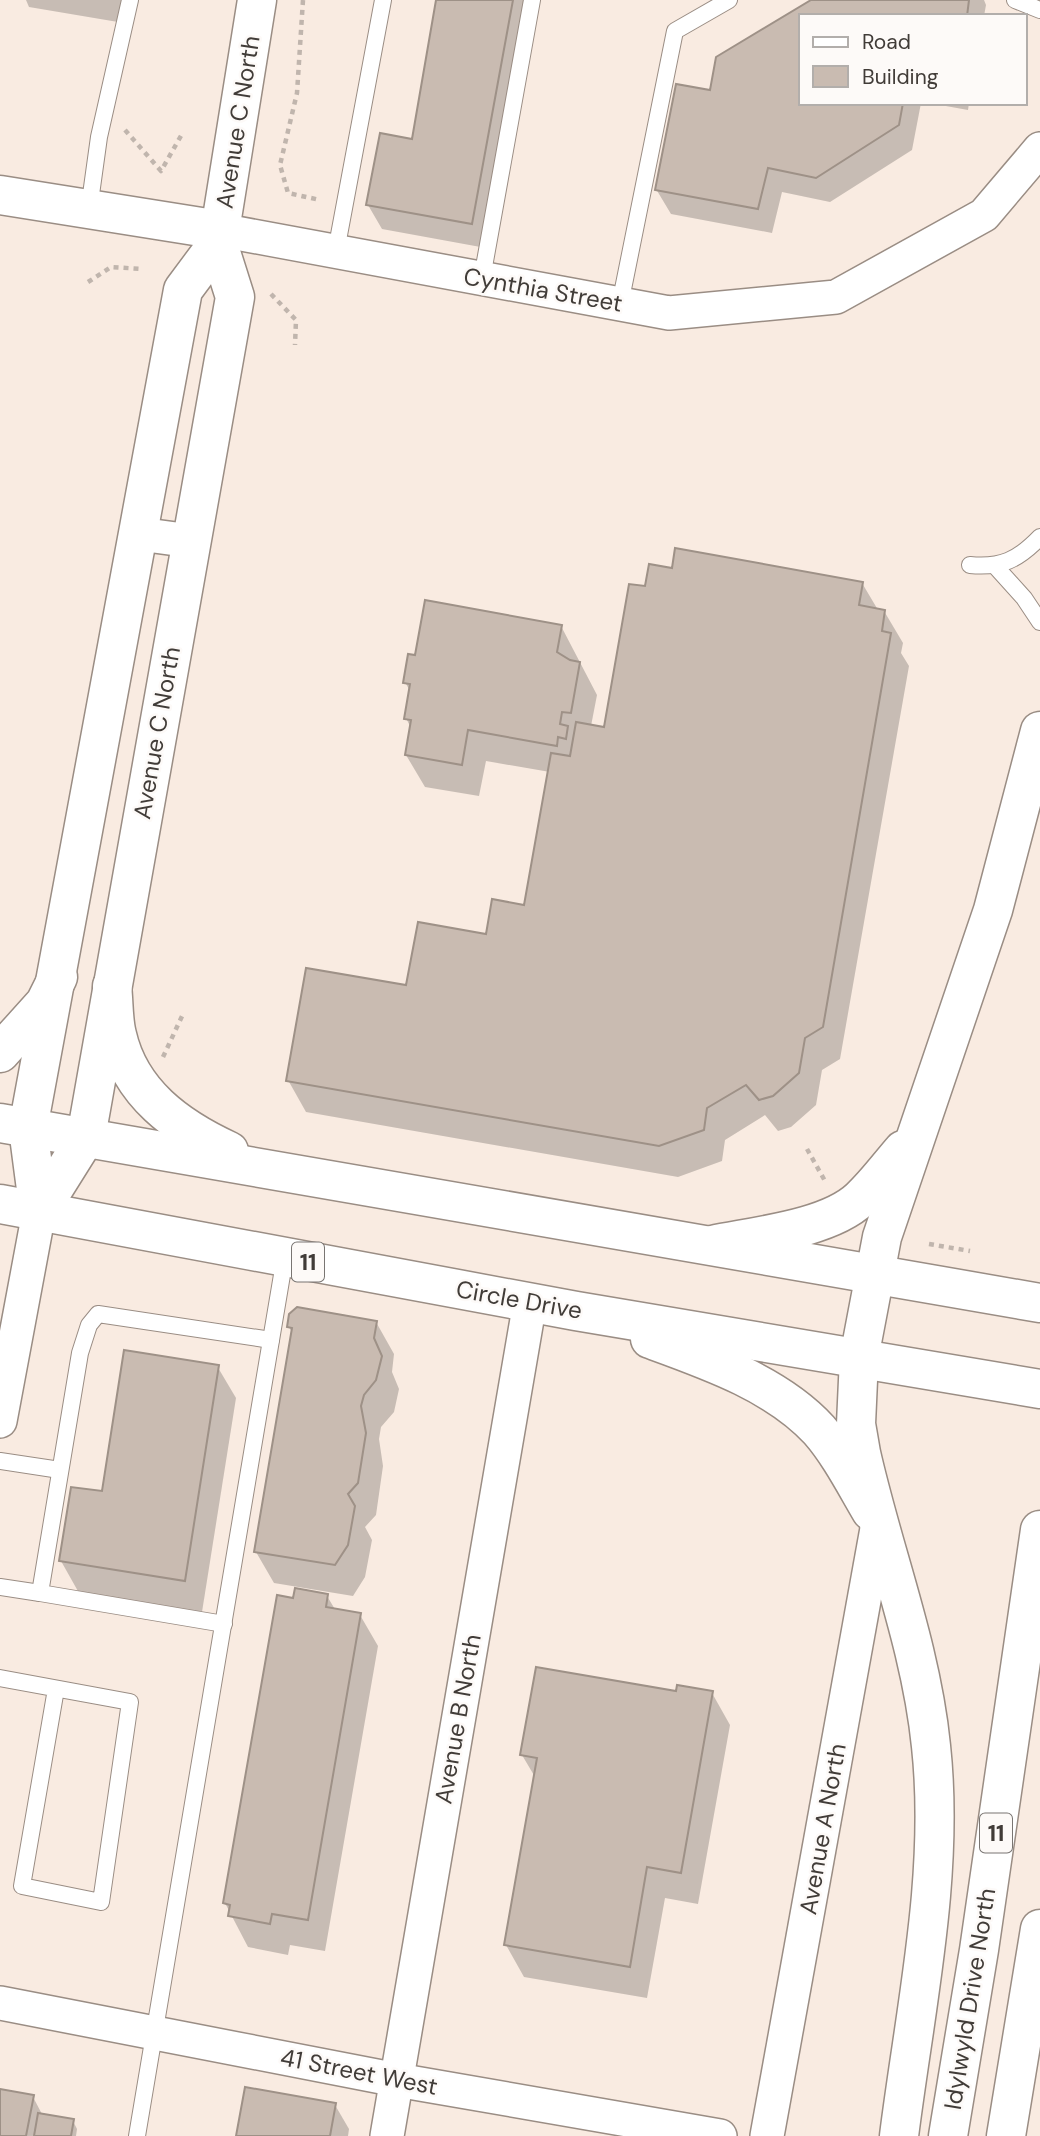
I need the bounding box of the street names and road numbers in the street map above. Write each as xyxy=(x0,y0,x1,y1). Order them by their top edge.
street label: Avenue C North xyxy=(209,33,266,210)
street label: Cynthia Street xyxy=(461,260,625,319)
street label: Avenue C North xyxy=(126,644,187,821)
road number: 11 xyxy=(292,1242,324,1282)
street label: Circle Drive xyxy=(454,1273,584,1326)
street label: Avenue B North xyxy=(427,1632,488,1806)
street label: Avenue A North xyxy=(792,1741,853,1917)
road number: 11 xyxy=(980,1814,1012,1852)
street label: Idylwyld Drive North xyxy=(937,1886,1002,2112)
street label: 41 Street West xyxy=(278,2041,440,2102)

